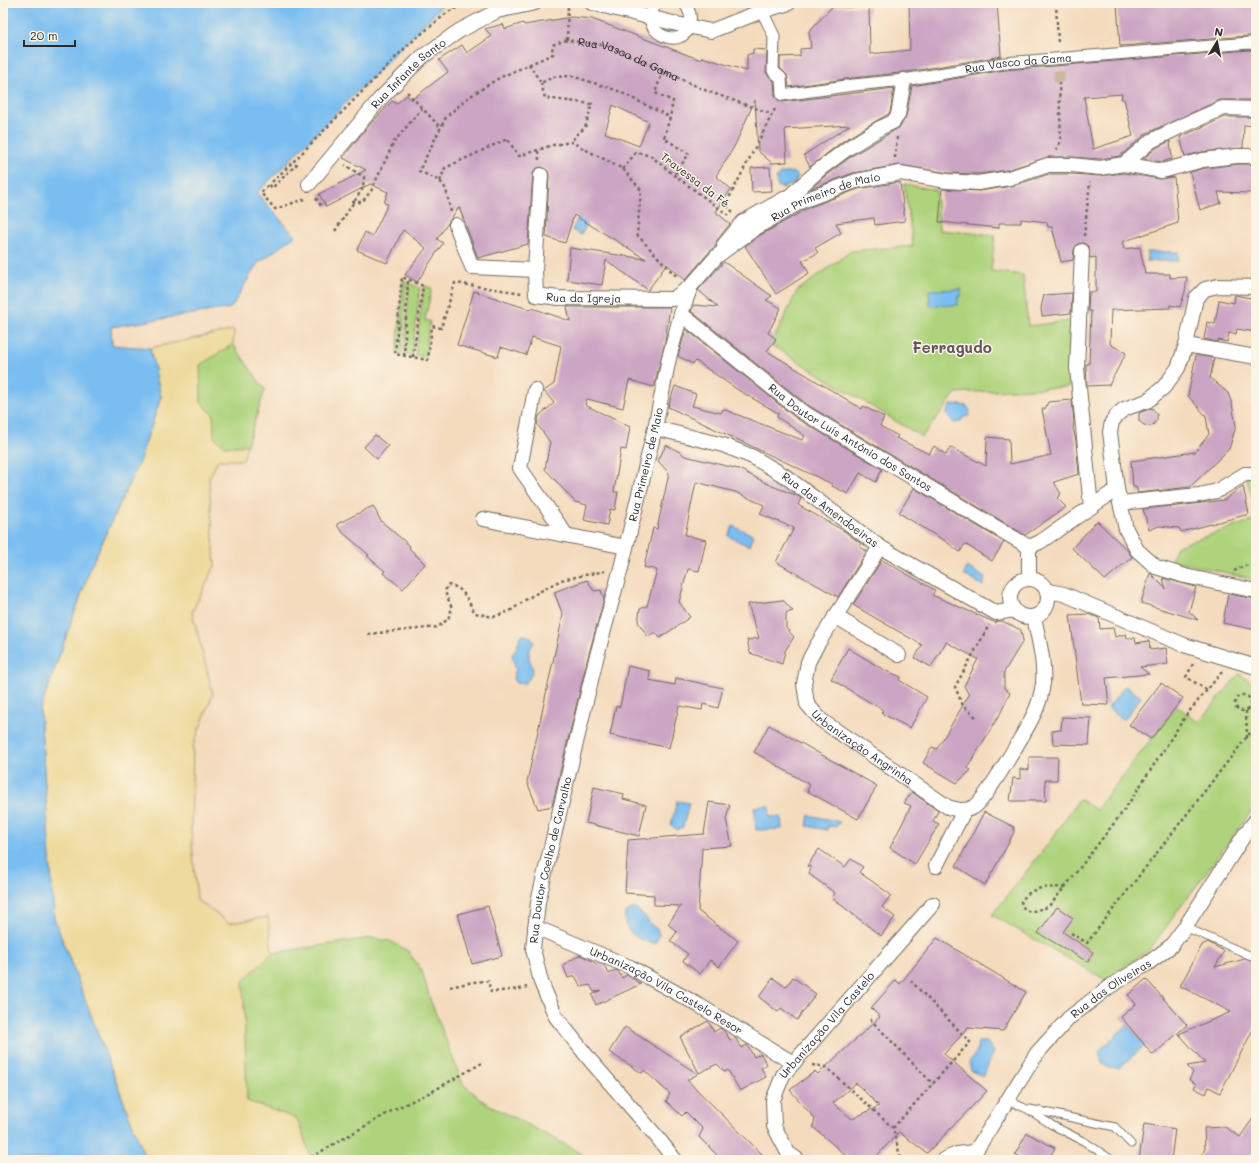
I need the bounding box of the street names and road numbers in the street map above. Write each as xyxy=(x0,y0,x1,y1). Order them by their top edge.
street label: Rua Infante Santo xyxy=(367,34,449,111)
street label: Rua Vasco da Gama xyxy=(577,34,682,84)
street label: Rua Vasco da Gama xyxy=(964,49,1072,77)
street label: Travessa da Fé xyxy=(658,149,733,211)
street label: Rua Primeiro de Maio xyxy=(768,169,882,225)
street label: Rua da Igreja xyxy=(545,288,621,306)
street label: Rua Doutor Luís António dos Santos xyxy=(766,380,935,495)
street label: Rua Primeiro de Maio xyxy=(625,406,666,523)
street label: Rua das Amendoeiras xyxy=(779,468,882,550)
street label: Urbanização Angrinha xyxy=(808,706,916,788)
street label: Rua Doutor Coelho de Carvalho xyxy=(526,775,575,944)
street label: Urbanização Vila Castelo Resor xyxy=(588,943,746,1037)
street label: Rua das Oliveiras xyxy=(1067,955,1154,1021)
street label: Urbanização Vila Castelo xyxy=(776,968,878,1081)

